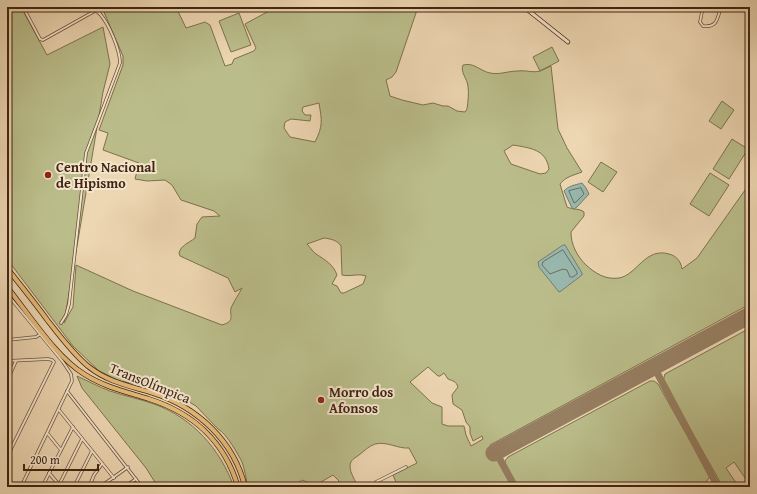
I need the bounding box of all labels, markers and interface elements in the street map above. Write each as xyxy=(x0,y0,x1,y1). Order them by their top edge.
place label: Centro Nacional de Hipismo xyxy=(56,157,156,193)
marker: Centro Nacional de Hipismo xyxy=(43,170,53,180)
street label: TransOlímpica xyxy=(107,358,194,408)
place label: Morro dos Afonsos xyxy=(329,382,393,418)
marker: Morro dos Afonsos xyxy=(316,395,326,405)
scale bar xyxy=(24,446,98,472)
text: 200 m xyxy=(30,451,60,468)

